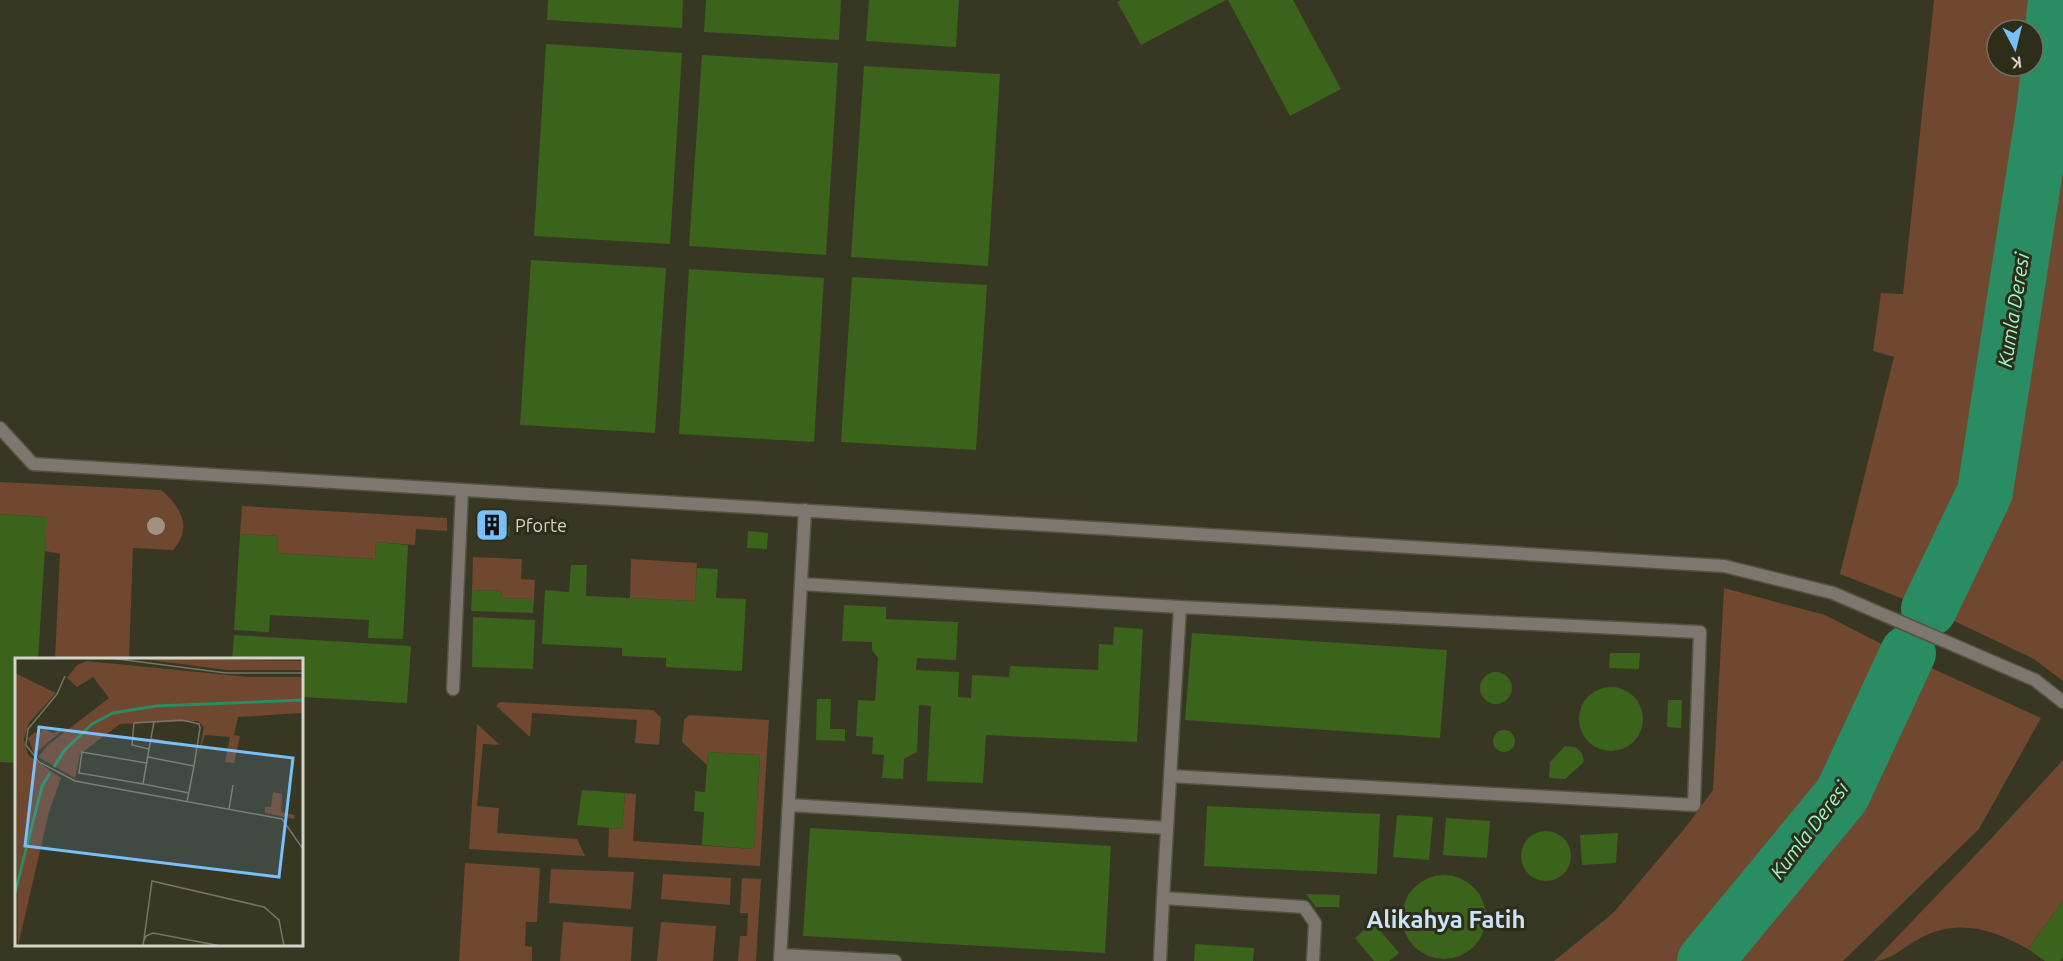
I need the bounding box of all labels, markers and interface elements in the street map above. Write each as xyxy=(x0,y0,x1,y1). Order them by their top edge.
north arrow xyxy=(1985,18,2045,78)
text: K xyxy=(2010,53,2023,73)
water label: Kumla Deresi xyxy=(1993,250,2034,369)
building icon: Pforte xyxy=(474,507,510,543)
place label: Pforte xyxy=(515,515,567,535)
inset map xyxy=(15,658,303,946)
water label: Kumla Deresi xyxy=(1765,776,1853,883)
district label: Alikahya Fatih xyxy=(1366,906,1526,933)

